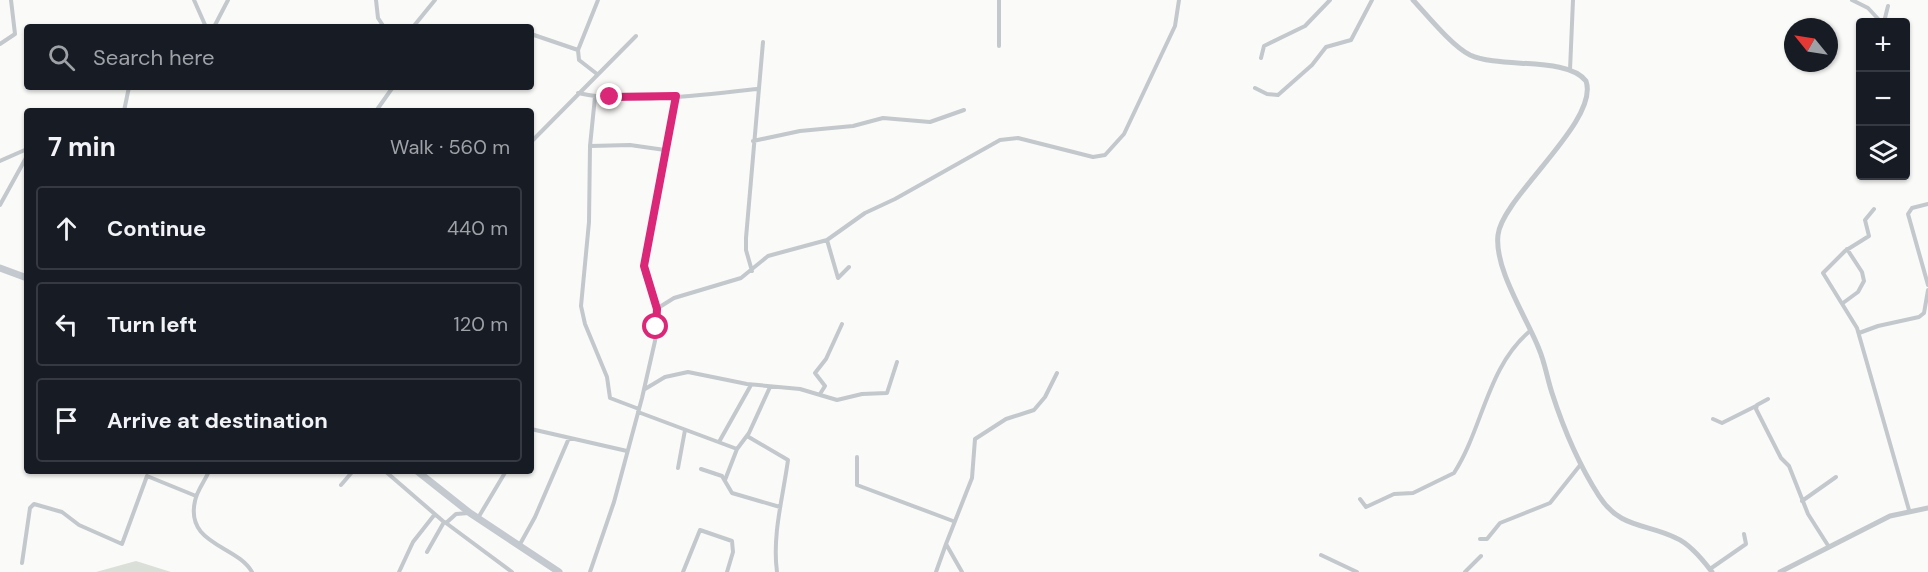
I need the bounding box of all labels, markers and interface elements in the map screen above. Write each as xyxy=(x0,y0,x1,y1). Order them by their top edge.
north arrow xyxy=(1784,18,1838,72)
map controls xyxy=(1856,18,1910,180)
button: + xyxy=(1856,18,1910,72)
search box xyxy=(24,24,534,90)
icon: search xyxy=(45,41,78,74)
text: Search here xyxy=(93,43,214,72)
button: − xyxy=(1856,72,1910,126)
route end xyxy=(596,83,622,109)
button: layers xyxy=(1856,126,1910,180)
text: 7 min xyxy=(48,130,116,164)
text: Walk · 560 m xyxy=(390,134,510,160)
icon: ahead xyxy=(50,212,83,245)
text: Continue xyxy=(107,214,206,243)
text: 440 m xyxy=(447,215,508,241)
icon: left xyxy=(50,308,83,341)
text: Turn left xyxy=(107,310,197,339)
text: 120 m xyxy=(454,311,508,337)
route start xyxy=(642,313,668,339)
icon: arrive xyxy=(50,404,83,437)
text: Arrive at destination xyxy=(107,406,328,435)

